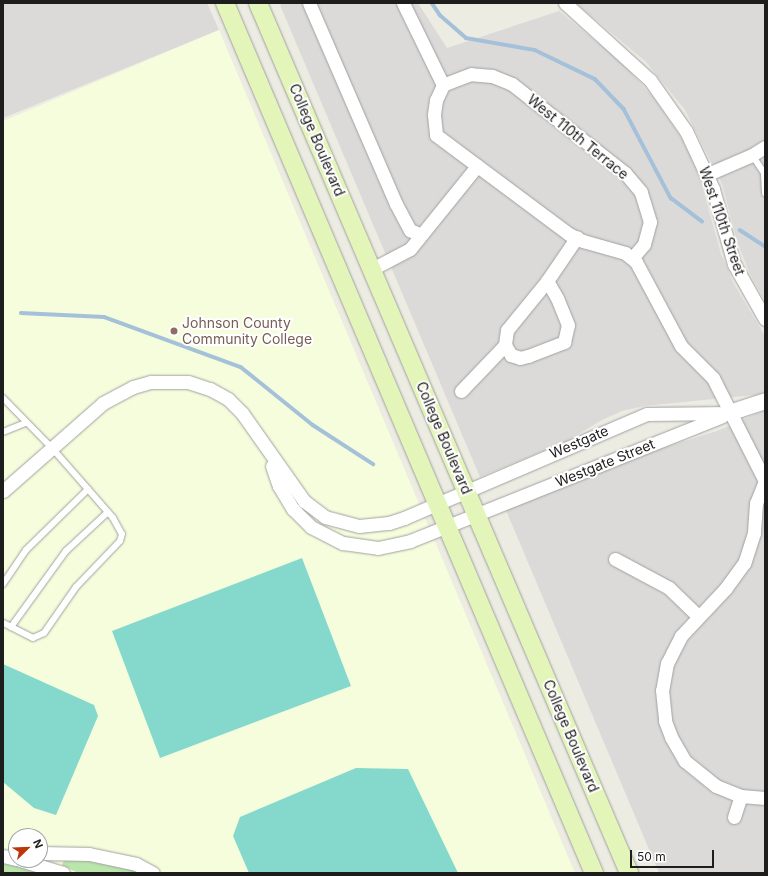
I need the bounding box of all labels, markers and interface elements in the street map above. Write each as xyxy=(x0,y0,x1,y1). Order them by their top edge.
street label: College Boulevard xyxy=(286,81,348,199)
street label: West 110th Terrace xyxy=(524,91,632,183)
street label: West 110th Street xyxy=(696,164,748,278)
place label: Johnson County Community College xyxy=(182,315,312,348)
marker: Johnson County Community College xyxy=(169,326,179,336)
street label: College Boulevard xyxy=(413,379,475,497)
street label: Westgate xyxy=(547,422,611,462)
street label: Westgate Street xyxy=(553,435,657,491)
street label: College Boulevard xyxy=(540,677,602,795)
north arrow xyxy=(8,828,48,868)
text: N xyxy=(30,837,46,850)
scale bar xyxy=(632,842,716,868)
text: 50 m xyxy=(637,849,666,864)

